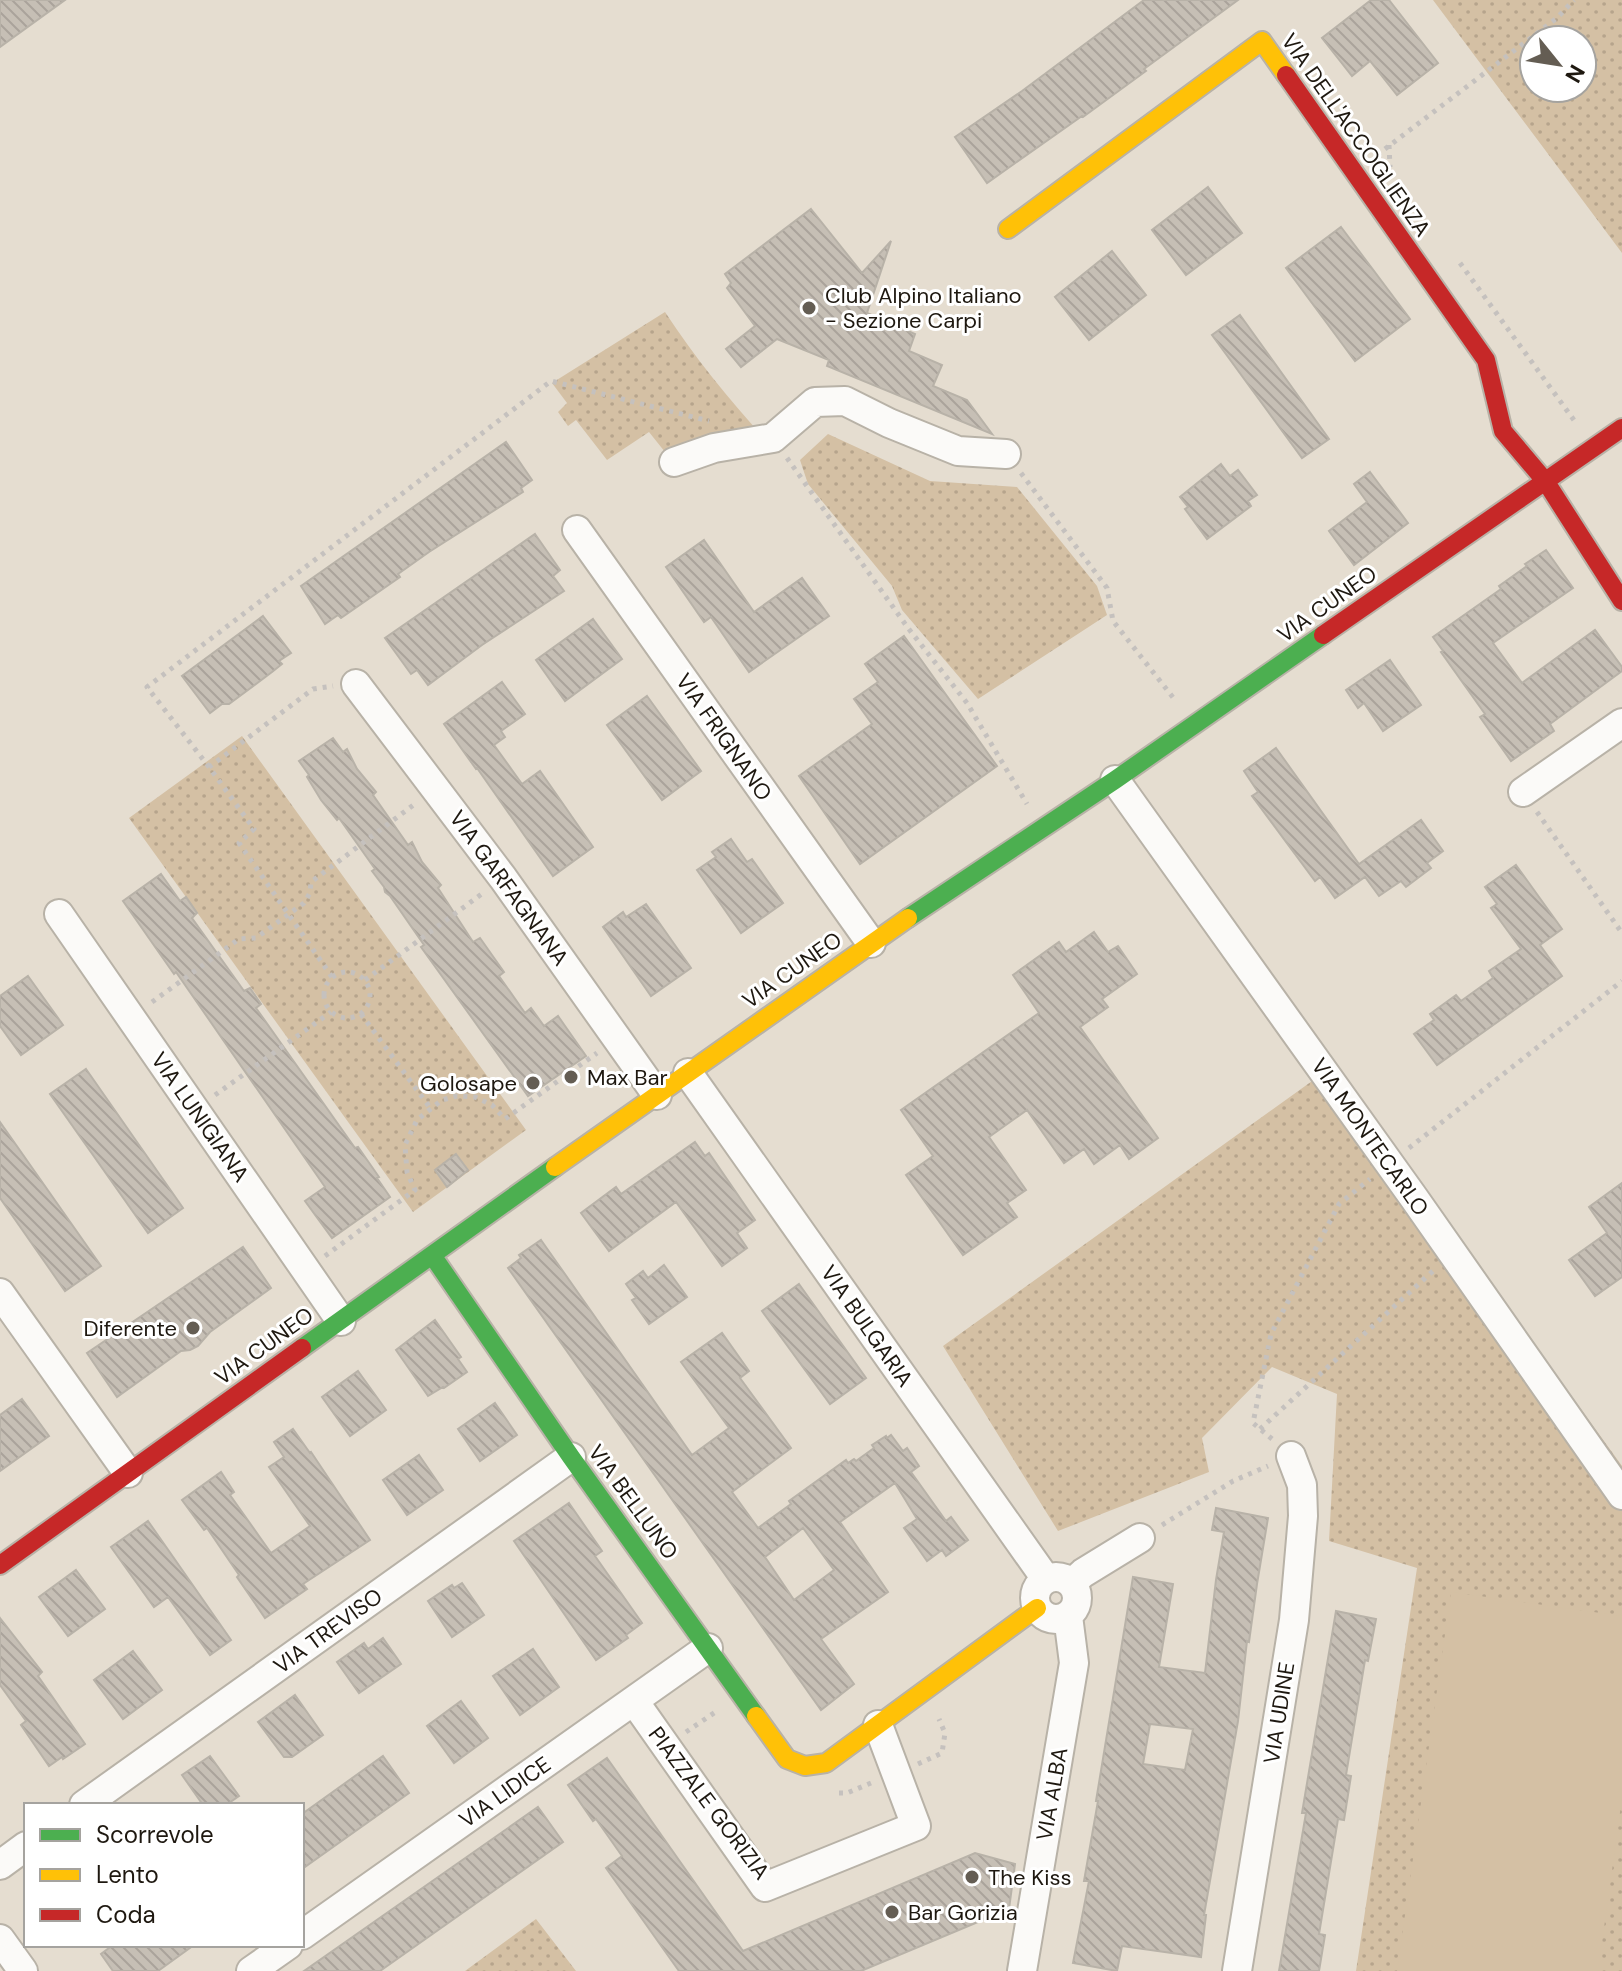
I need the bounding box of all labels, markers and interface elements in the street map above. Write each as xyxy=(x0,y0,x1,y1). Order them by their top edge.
north arrow xyxy=(1518,24,1598,104)
street label: VIA DELL'ACCOGLIENZA xyxy=(1275,28,1437,242)
text: N xyxy=(1558,60,1591,88)
place label: Club Alpino Italiano - Sezione Carpi xyxy=(825,281,1022,335)
marker: Club Alpino Italiano - Sezione Carpi xyxy=(800,299,818,317)
street label: VIA CUNEO xyxy=(1272,559,1382,649)
street label: VIA FRIGNANO xyxy=(669,668,779,806)
street label: VIA GARFAGNANA xyxy=(443,805,575,971)
street label: VIA CUNEO xyxy=(737,925,847,1015)
street label: VIA LUNIGIANA xyxy=(144,1046,256,1188)
street label: VIA MONTECARLO xyxy=(1305,1052,1435,1222)
place label: Max Bar xyxy=(587,1063,668,1092)
marker: Max Bar xyxy=(562,1068,580,1086)
place label: Golosape xyxy=(420,1069,517,1098)
marker: Golosape xyxy=(524,1074,542,1092)
street label: VIA BULGARIA xyxy=(814,1259,920,1393)
street label: VIA CUNEO xyxy=(209,1300,319,1392)
place label: Diferente xyxy=(83,1314,177,1343)
marker: Diferente xyxy=(184,1319,202,1337)
street label: VIA BELLUNO xyxy=(582,1439,684,1565)
street label: VIA TREVISO xyxy=(268,1582,388,1680)
street label: VIA UDINE xyxy=(1257,1660,1301,1766)
street label: PIAZZALE GORIZIA xyxy=(642,1721,776,1885)
street label: VIA ALBA xyxy=(1030,1745,1074,1843)
street label: VIA LIDICE xyxy=(453,1750,557,1834)
legend xyxy=(24,1803,304,1947)
text: Scorrevole xyxy=(96,1819,214,1850)
text: Lento xyxy=(96,1859,159,1890)
place label: The Kiss xyxy=(988,1863,1072,1892)
marker: The Kiss xyxy=(963,1868,981,1886)
place label: Bar Gorizia xyxy=(908,1898,1018,1927)
text: Coda xyxy=(96,1899,156,1930)
marker: Bar Gorizia xyxy=(883,1903,901,1921)

